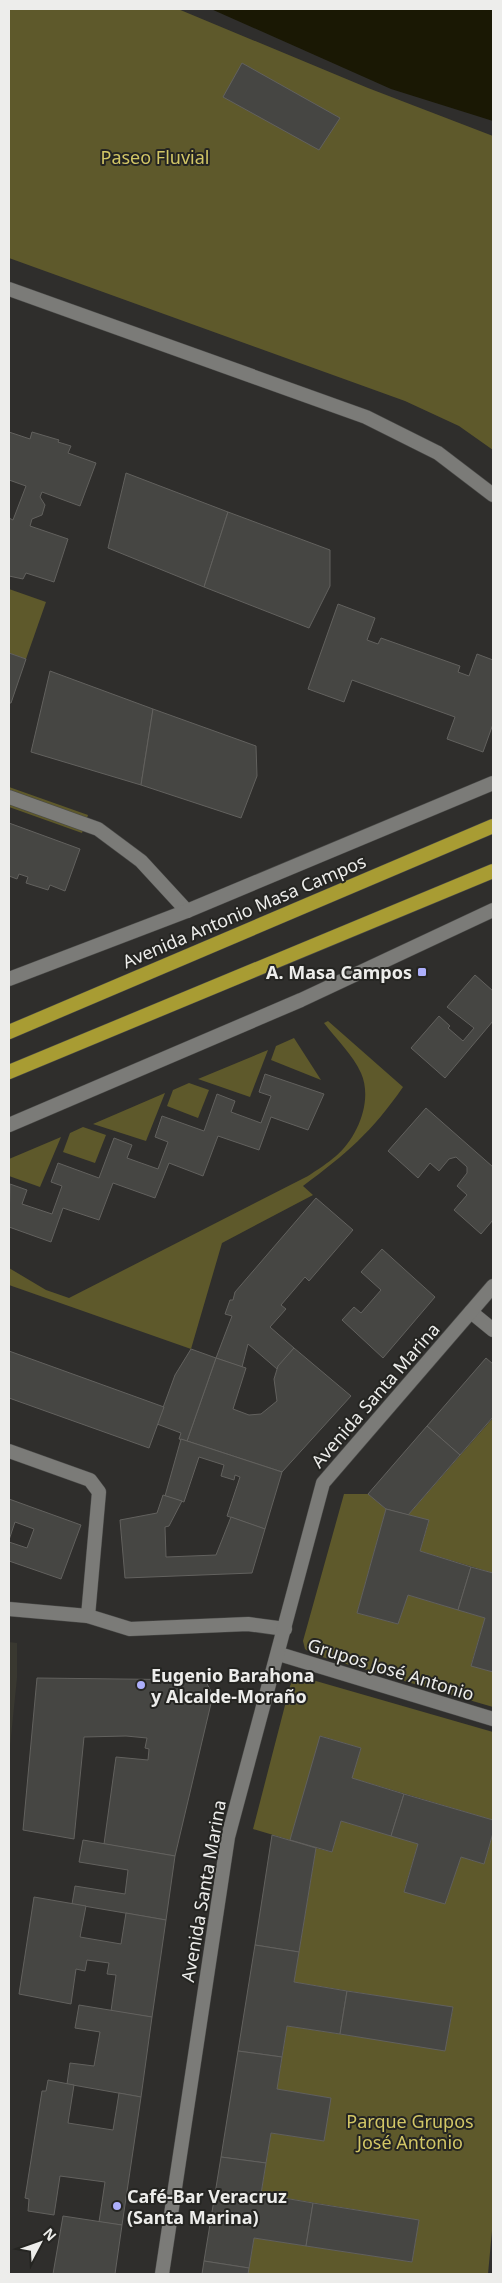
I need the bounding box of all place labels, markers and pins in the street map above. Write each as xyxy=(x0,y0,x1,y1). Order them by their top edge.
place label: A. Masa Campos xyxy=(266,960,412,984)
marker: A. Masa Campos xyxy=(416,966,428,978)
place label: Eugenio Barahona y Alcalde-Moraño xyxy=(151,1663,315,1708)
marker: Eugenio Barahona y Alcalde-Moraño xyxy=(135,1679,147,1691)
place label: Café-Bar Veracruz (Santa Marina) xyxy=(127,2184,287,2229)
marker: Café-Bar Veracruz (Santa Marina) xyxy=(111,2200,123,2212)

